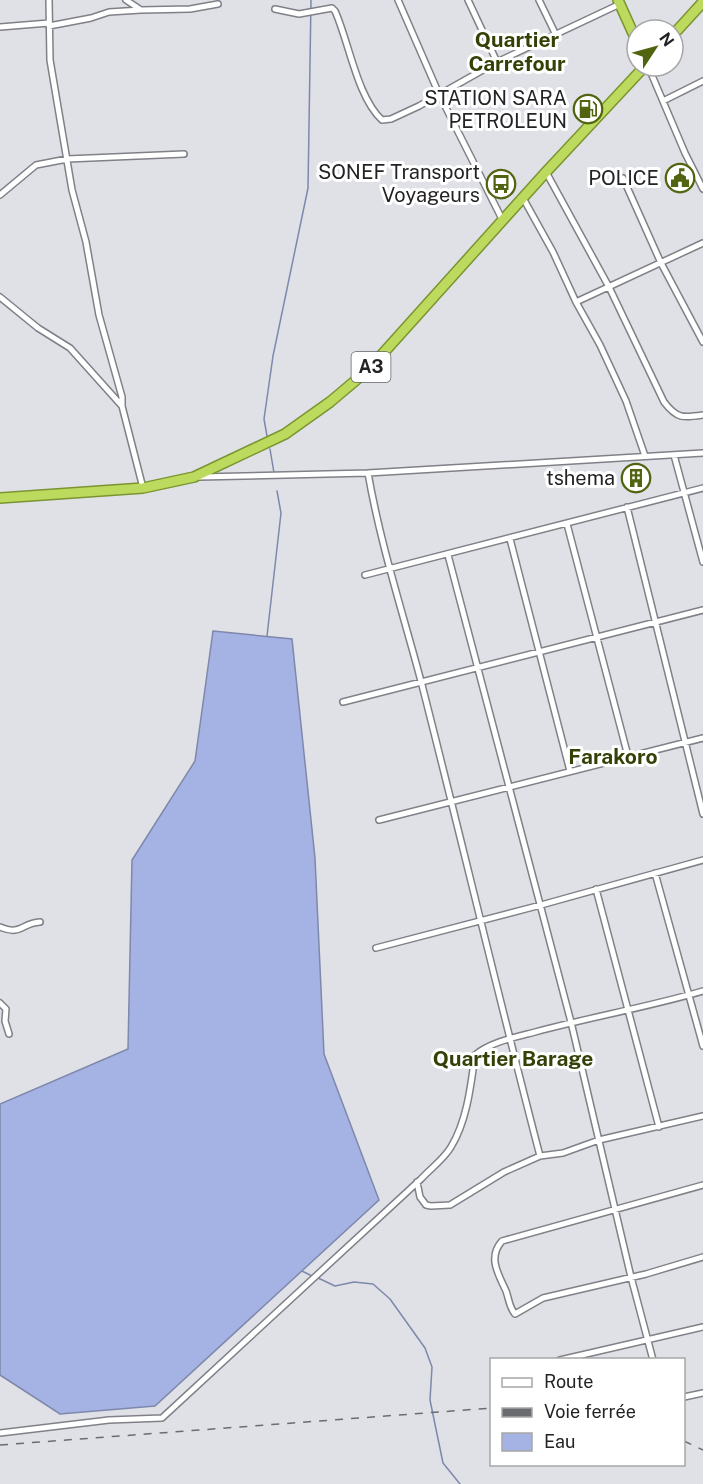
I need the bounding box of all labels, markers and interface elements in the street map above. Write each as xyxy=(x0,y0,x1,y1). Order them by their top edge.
north arrow xyxy=(625,18,685,78)
district label: Quartier Carrefour xyxy=(468,27,566,76)
text: N xyxy=(655,29,678,50)
place label: STATION SARA PETROLEUN xyxy=(424,86,567,133)
fuel station icon: STATION SARA PETROLEUN xyxy=(572,93,604,125)
place label: SONEF Transport Voyageurs xyxy=(318,160,480,207)
public building icon: POLICE xyxy=(664,162,696,194)
place label: POLICE xyxy=(588,166,659,190)
bus stop icon: SONEF Transport Voyageurs xyxy=(485,168,517,200)
road number: A3 xyxy=(352,352,391,382)
building icon: tshema xyxy=(620,462,652,494)
place label: tshema xyxy=(546,466,615,490)
district label: Farakoro xyxy=(568,744,658,769)
district label: Quartier Barage xyxy=(433,1046,593,1071)
legend xyxy=(490,1358,685,1466)
text: Route xyxy=(544,1371,593,1392)
text: Voie ferrée xyxy=(544,1401,636,1422)
text: Eau xyxy=(544,1431,575,1452)

